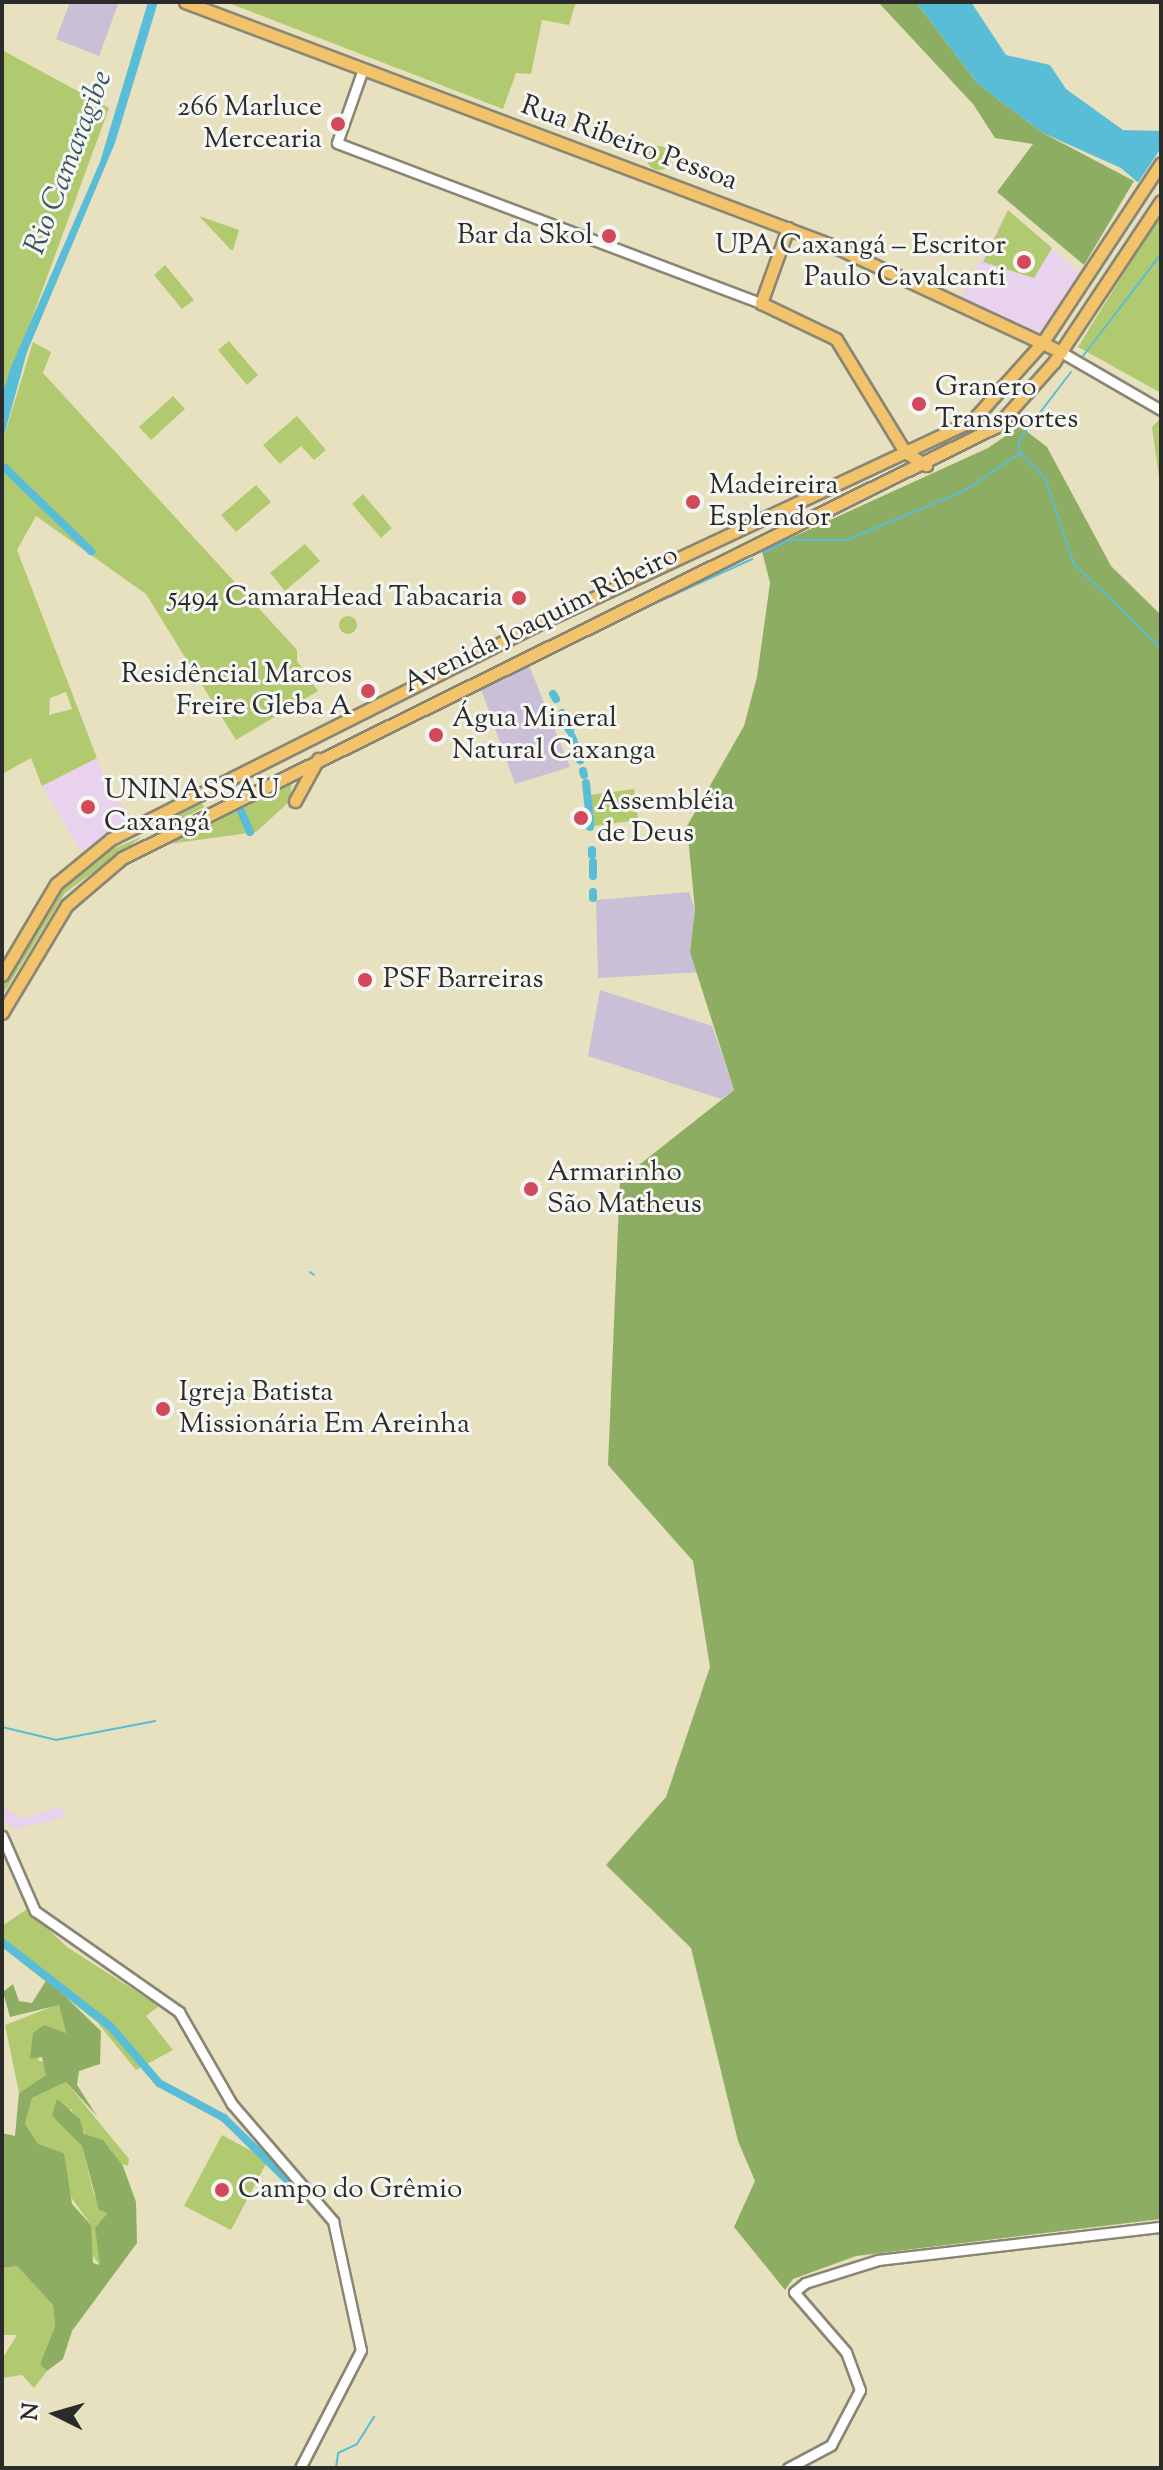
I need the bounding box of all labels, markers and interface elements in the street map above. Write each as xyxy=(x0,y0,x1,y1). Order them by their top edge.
water label: Rio Camaragibe xyxy=(18,66,122,260)
street label: Rua Ribeiro Pessoa xyxy=(516,89,742,199)
place label: 266 Marluce Mercearia xyxy=(177,91,322,157)
marker: 266 Marluce Mercearia xyxy=(329,115,347,133)
place label: Bar da Skol xyxy=(457,219,593,253)
marker: Bar da Skol xyxy=(600,227,618,245)
place label: UPA Caxangá – Escritor Paulo Cavalcanti xyxy=(715,229,1006,295)
marker: UPA Caxangá – Escritor Paulo Cavalcanti xyxy=(1013,251,1035,273)
place label: Granero Transportes xyxy=(935,371,1078,437)
marker: Granero Transportes xyxy=(910,395,928,413)
place label: Madeireira Esplendor xyxy=(709,469,838,535)
marker: Madeireira Esplendor xyxy=(684,493,702,511)
street label: Avenida Joaquim Ribeiro xyxy=(398,539,684,701)
place label: 5494 CamaraHead Tabacaria xyxy=(168,581,503,615)
marker: 5494 CamaraHead Tabacaria xyxy=(510,589,528,607)
place label: Residêncial Marcos Freire Gleba A xyxy=(121,658,352,724)
marker: Residêncial Marcos Freire Gleba A xyxy=(359,682,377,700)
place label: Água Mineral Natural Caxanga xyxy=(452,702,656,768)
marker: Água Mineral Natural Caxanga xyxy=(427,726,445,744)
place label: UNINASSAU Caxangá xyxy=(104,774,279,840)
place label: Assembléia de Deus xyxy=(597,785,734,851)
marker: UNINASSAU Caxangá xyxy=(79,798,97,816)
marker: Assembléia de Deus xyxy=(572,809,590,827)
place label: PSF Barreiras xyxy=(383,963,543,997)
marker: PSF Barreiras xyxy=(354,969,376,991)
place label: Armarinho São Matheus xyxy=(547,1156,702,1222)
marker: Armarinho São Matheus xyxy=(522,1180,540,1198)
place label: Igreja Batista Missionária Em Areinha xyxy=(179,1376,470,1442)
marker: Igreja Batista Missionária Em Areinha xyxy=(154,1400,172,1418)
place label: Campo do Grêmio xyxy=(238,2173,462,2207)
marker: Campo do Grêmio xyxy=(213,2181,231,2199)
north arrow xyxy=(16,2374,96,2454)
text: N xyxy=(15,2402,49,2422)

